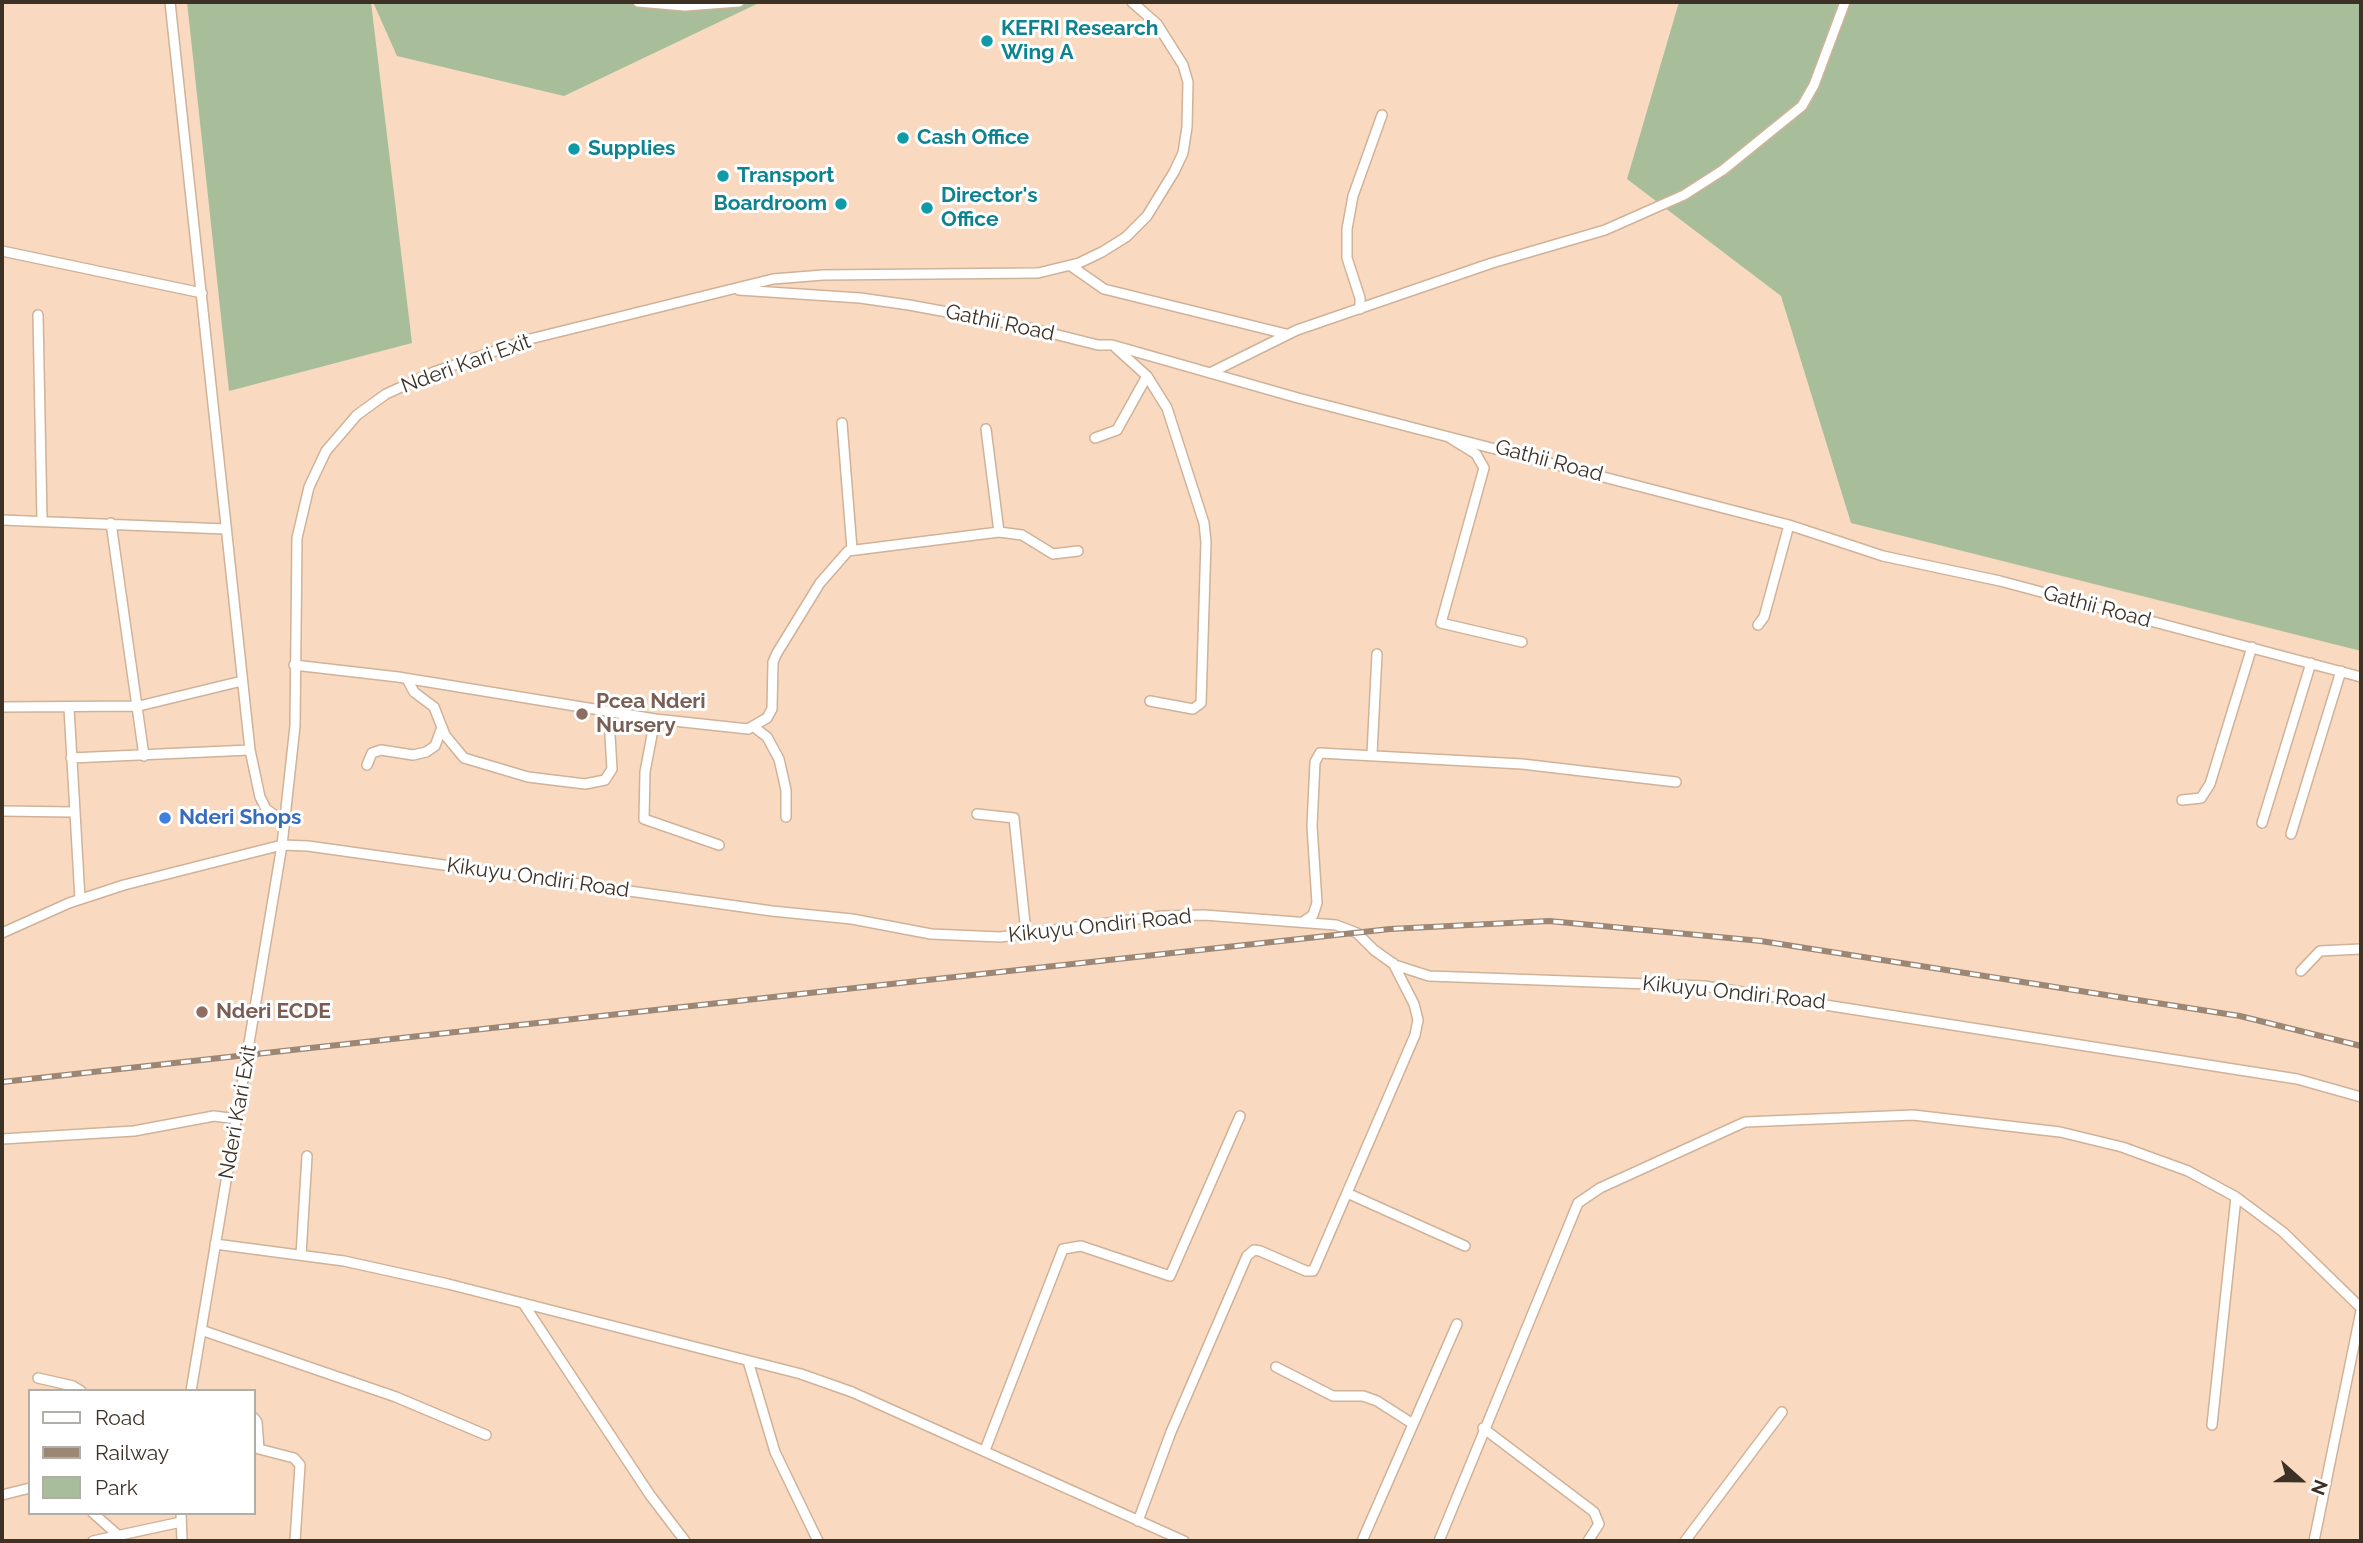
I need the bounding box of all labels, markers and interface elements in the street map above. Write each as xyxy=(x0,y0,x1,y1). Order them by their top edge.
place label: KEFRI Research Wing A xyxy=(1001,16,1158,66)
marker: KEFRI Research Wing A xyxy=(979,33,995,49)
place label: Cash Office xyxy=(917,125,1029,151)
marker: Cash Office xyxy=(895,130,911,146)
place label: Supplies xyxy=(588,136,675,162)
marker: Supplies xyxy=(566,141,582,157)
place label: Transport xyxy=(737,163,834,189)
marker: Transport xyxy=(715,168,731,184)
place label: Director's Office xyxy=(941,183,1038,233)
place label: Boardroom xyxy=(713,191,827,217)
marker: Boardroom xyxy=(833,196,849,212)
marker: Director's Office xyxy=(919,200,935,216)
street label: Gathii Road xyxy=(943,299,1057,347)
street label: Nderi Kari Exit xyxy=(398,329,534,399)
street label: Gathii Road xyxy=(1492,435,1606,487)
street label: Gathii Road xyxy=(2040,581,2154,633)
place label: Pcea Nderi Nursery xyxy=(596,689,706,739)
marker: Pcea Nderi Nursery xyxy=(574,706,590,722)
place label: Nderi Shops xyxy=(179,805,301,831)
marker: Nderi Shops xyxy=(157,810,173,826)
street label: Kikuyu Ondiri Road xyxy=(445,853,631,903)
street label: Kikuyu Ondiri Road xyxy=(1007,904,1193,948)
street label: Kikuyu Ondiri Road xyxy=(1641,971,1827,1015)
place label: Nderi ECDE xyxy=(216,999,331,1025)
marker: Nderi ECDE xyxy=(194,1004,210,1020)
street label: Nderi Kari Exit xyxy=(214,1043,262,1181)
legend xyxy=(28,1389,256,1515)
text: Road xyxy=(95,1405,145,1430)
text: Railway xyxy=(95,1440,169,1465)
north arrow xyxy=(2265,1445,2335,1515)
text: Park xyxy=(95,1475,138,1500)
text: N xyxy=(2307,1477,2332,1498)

